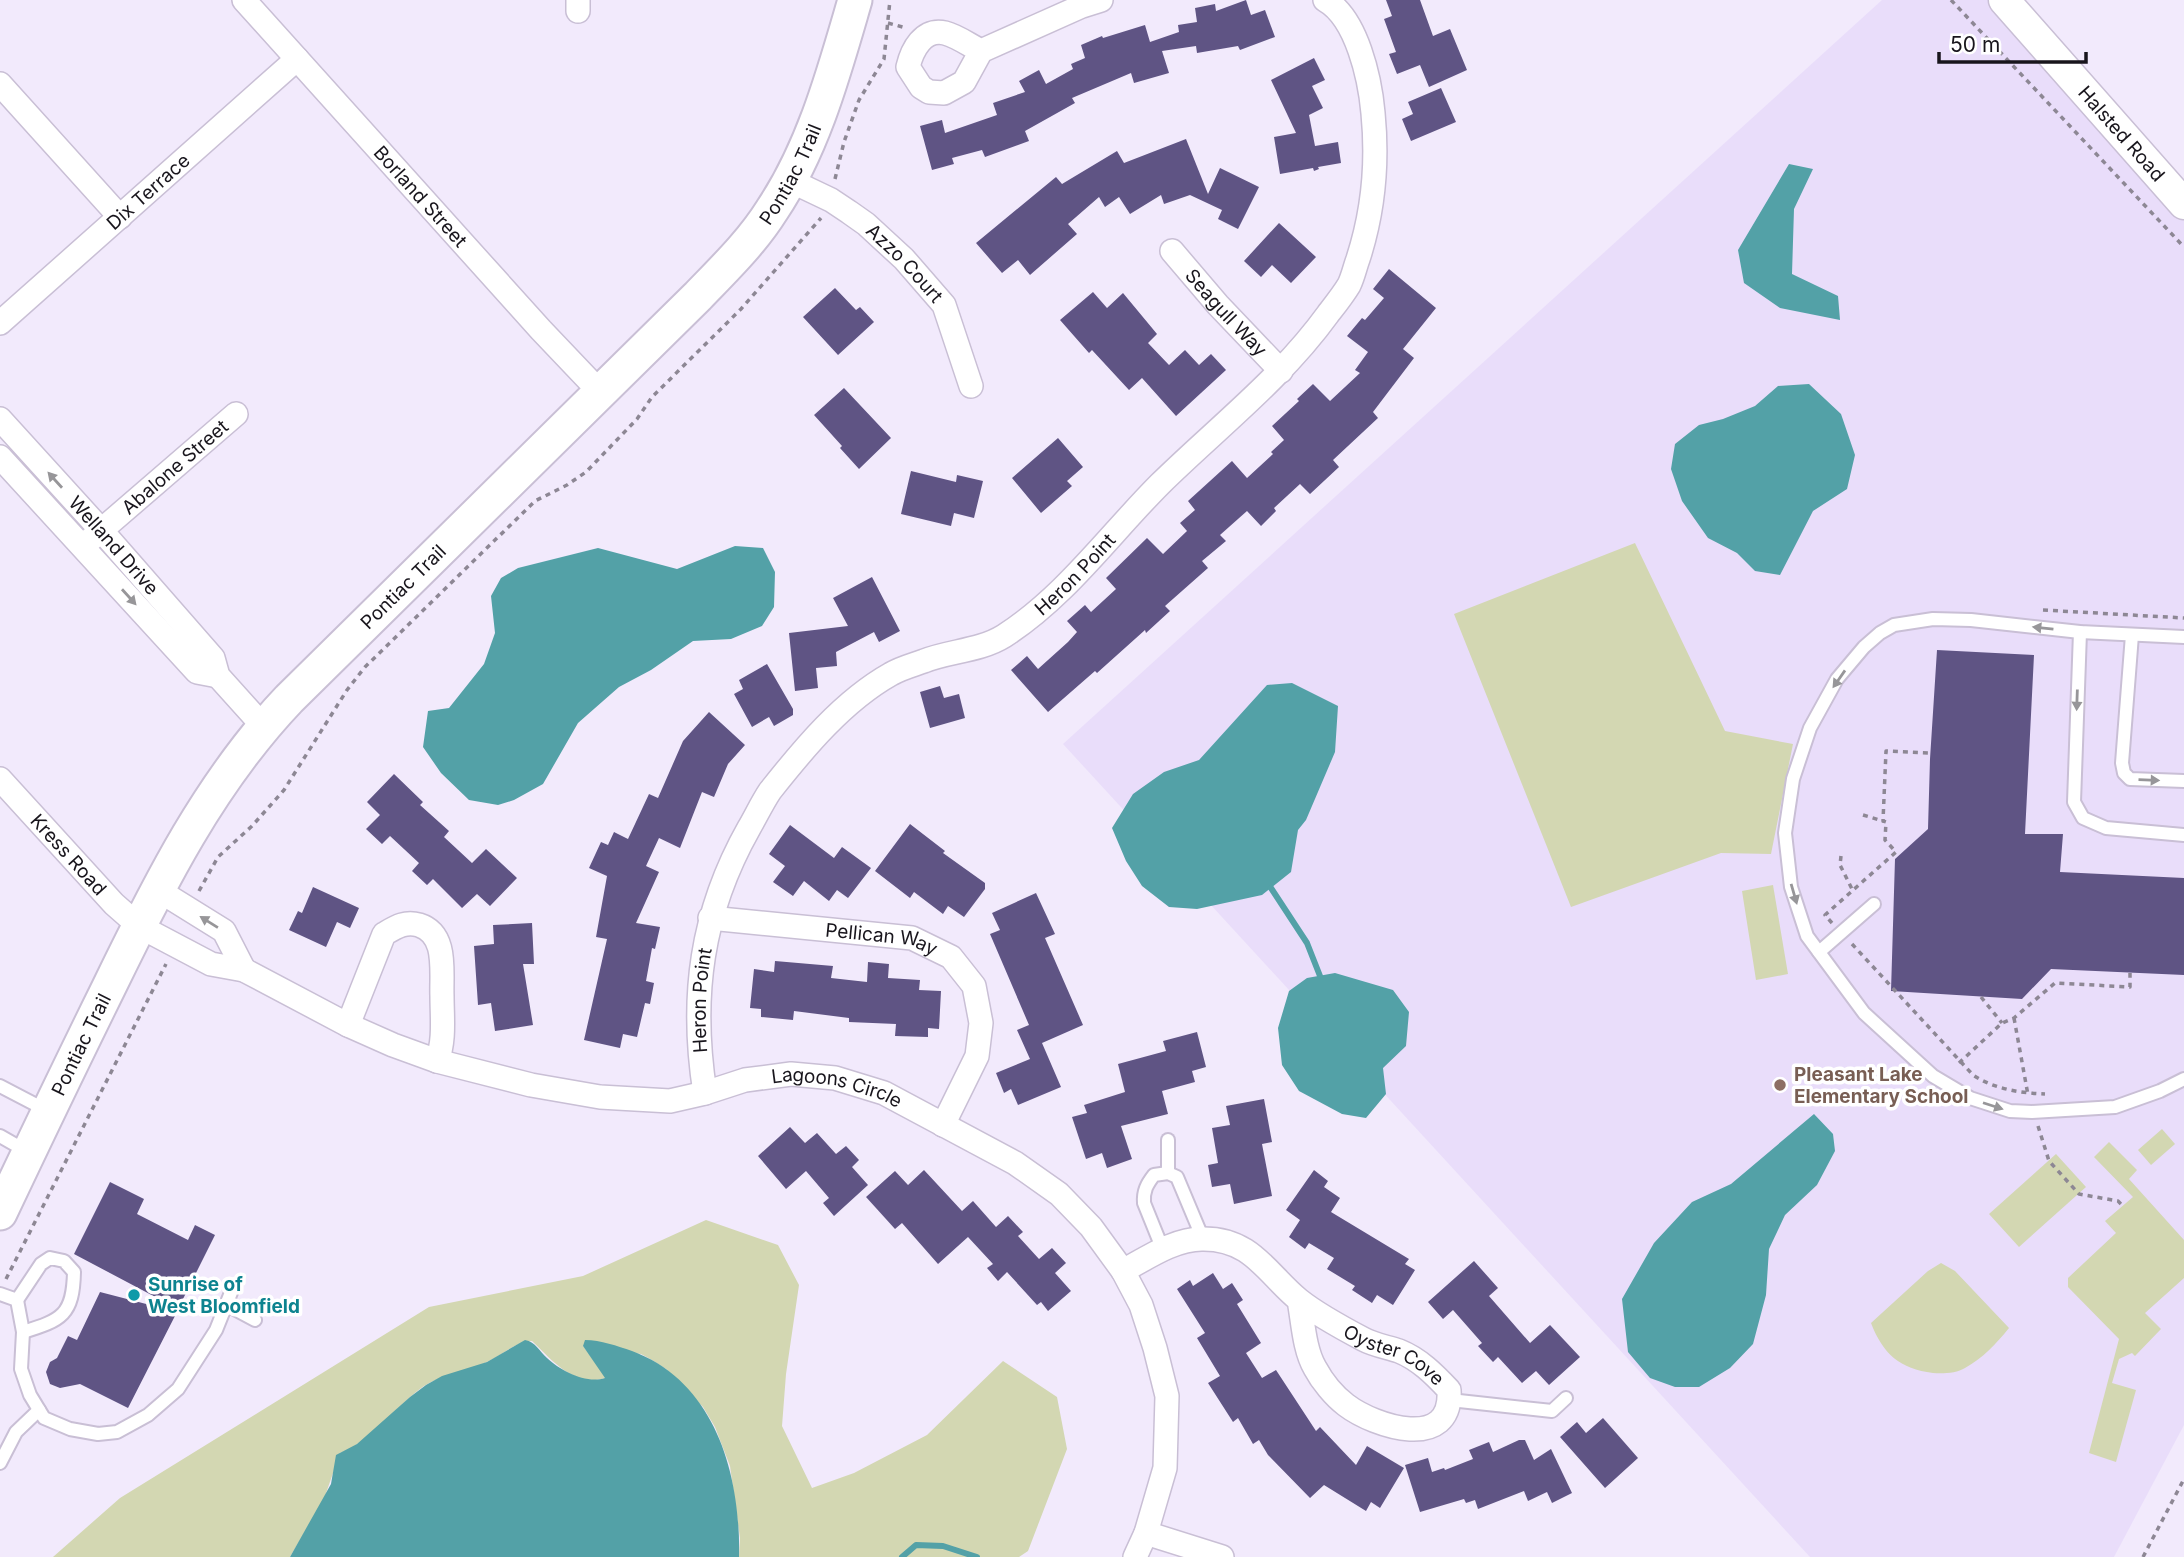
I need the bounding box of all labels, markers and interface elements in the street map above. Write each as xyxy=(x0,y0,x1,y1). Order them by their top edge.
scale bar xyxy=(1939,21,2086,65)
text: 50 m xyxy=(1950,32,2000,57)
street label: Halsted Road xyxy=(2073,81,2170,186)
street label: Pontiac Trail xyxy=(755,121,826,229)
street label: Borland Street xyxy=(369,141,472,252)
street label: Dix Terrace xyxy=(102,149,194,235)
street label: Azzo Court xyxy=(861,219,948,307)
street label: Seagull Way xyxy=(1180,264,1272,361)
street label: Abalone Street xyxy=(117,415,233,519)
one-way arrow xyxy=(48,472,64,489)
street label: Welland Drive xyxy=(64,491,163,600)
street label: Heron Point xyxy=(1030,529,1120,620)
street label: Pontiac Trail xyxy=(356,540,451,634)
one-way arrow xyxy=(121,588,137,606)
one-way arrow xyxy=(2032,622,2054,633)
one-way arrow xyxy=(1832,670,1846,688)
one-way arrow xyxy=(2072,689,2083,711)
one-way arrow xyxy=(2139,774,2161,785)
street label: Kress Road xyxy=(26,809,111,900)
one-way arrow xyxy=(1789,883,1800,905)
one-way arrow xyxy=(200,916,219,928)
street label: Pellican Way xyxy=(824,918,941,961)
street label: Heron Point xyxy=(688,946,717,1054)
street label: Pontiac Trail xyxy=(47,990,116,1099)
street label: Lagoons Circle xyxy=(770,1063,906,1113)
place label: Pleasant Lake Elementary School xyxy=(1794,1063,1968,1108)
marker: Pleasant Lake Elementary School xyxy=(1772,1077,1788,1093)
one-way arrow xyxy=(1983,1101,2004,1112)
place label: Sunrise of West Bloomfield xyxy=(148,1273,300,1318)
marker: Sunrise of West Bloomfield xyxy=(126,1287,142,1303)
street label: Oyster Cove xyxy=(1339,1320,1449,1390)

